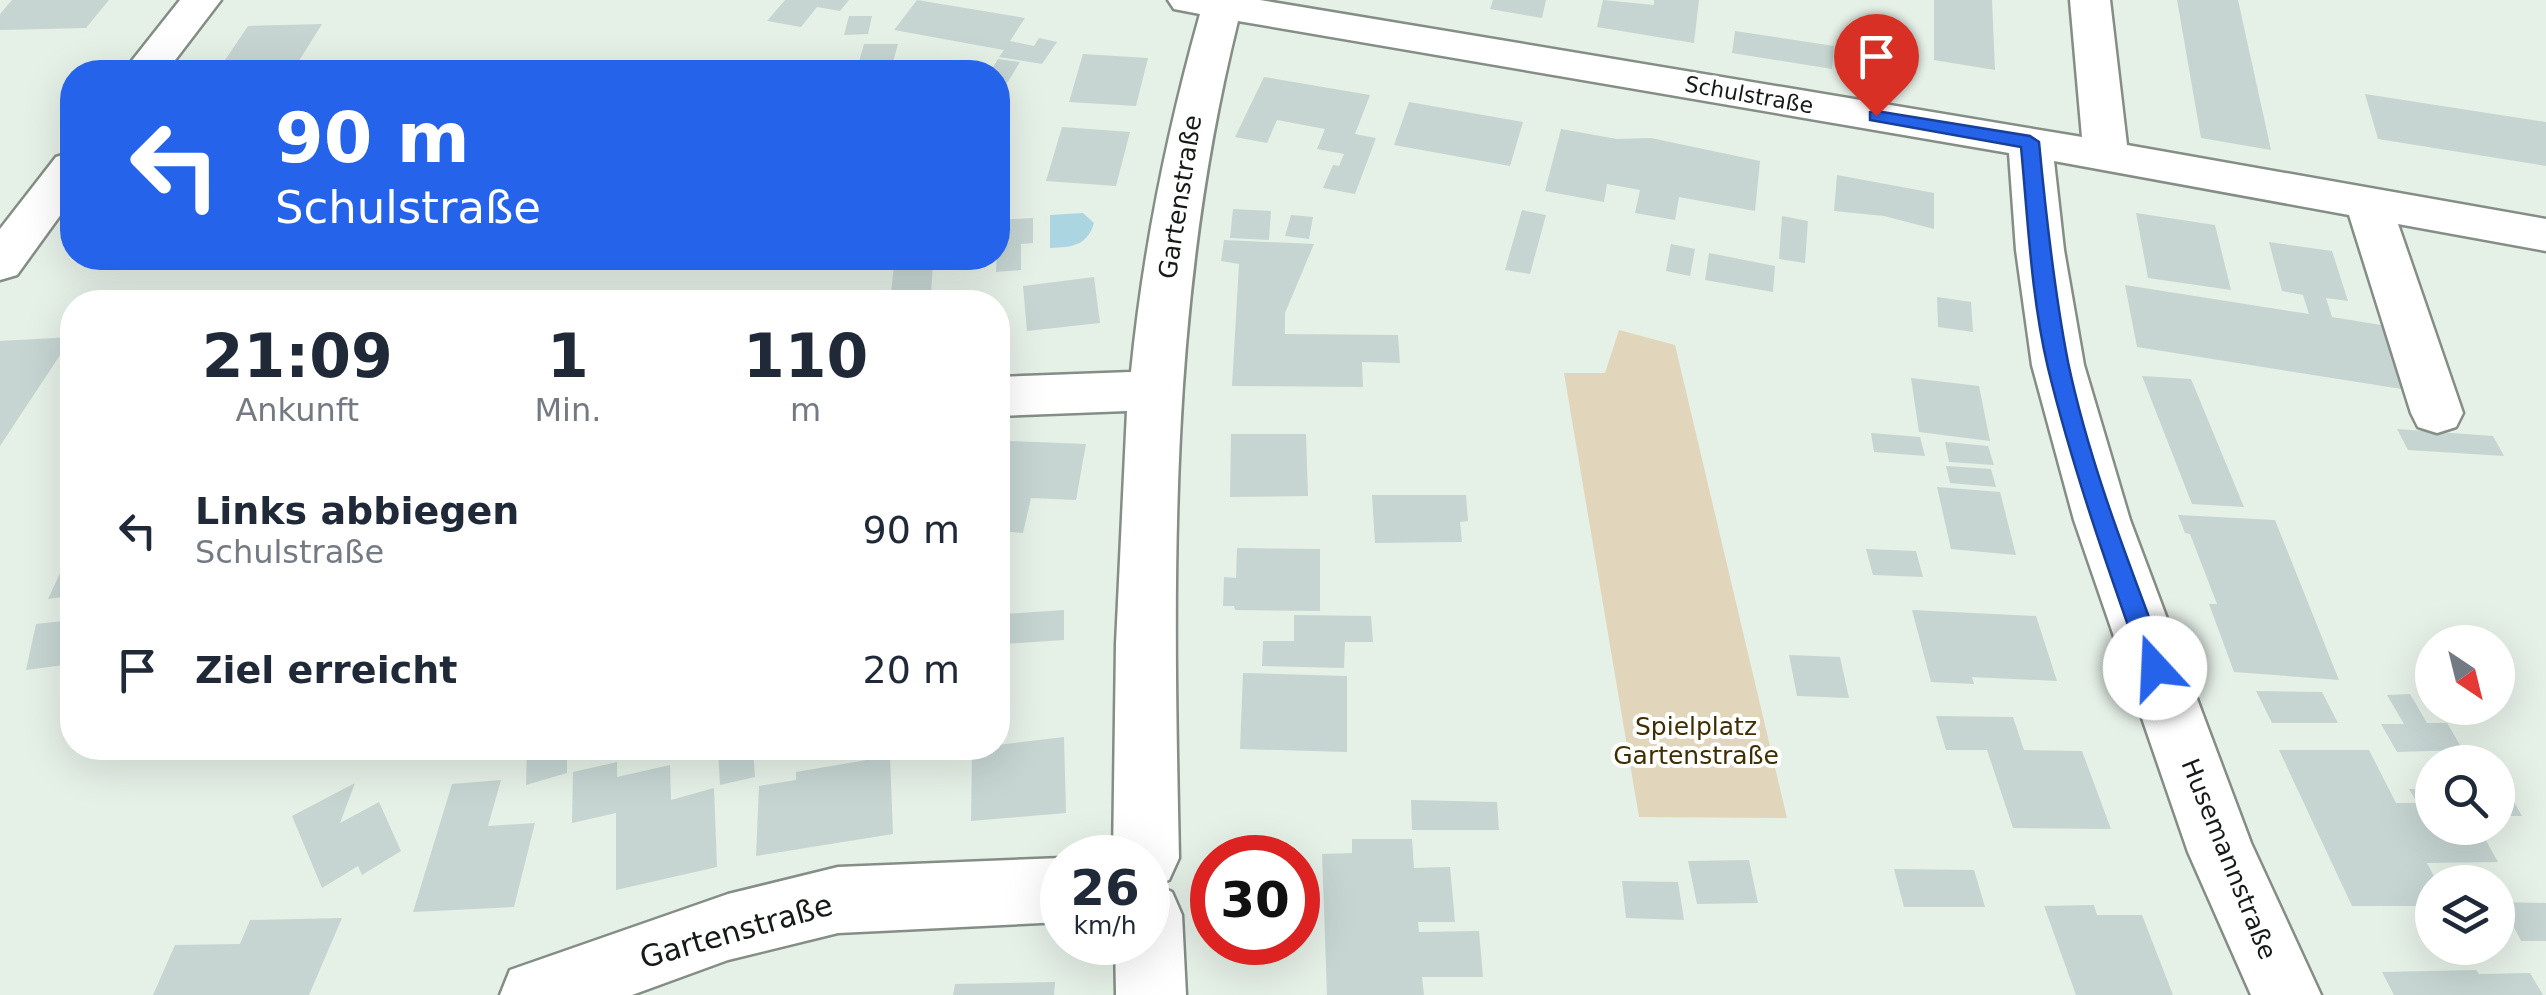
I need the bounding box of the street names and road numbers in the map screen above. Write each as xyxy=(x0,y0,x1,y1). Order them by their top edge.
street label: Schulstraße xyxy=(1683,71,1815,119)
street label: Gartenstraße xyxy=(1153,113,1207,281)
street label: Husemannstraße xyxy=(2175,754,2283,964)
street label: Gartenstraße xyxy=(636,887,836,975)

